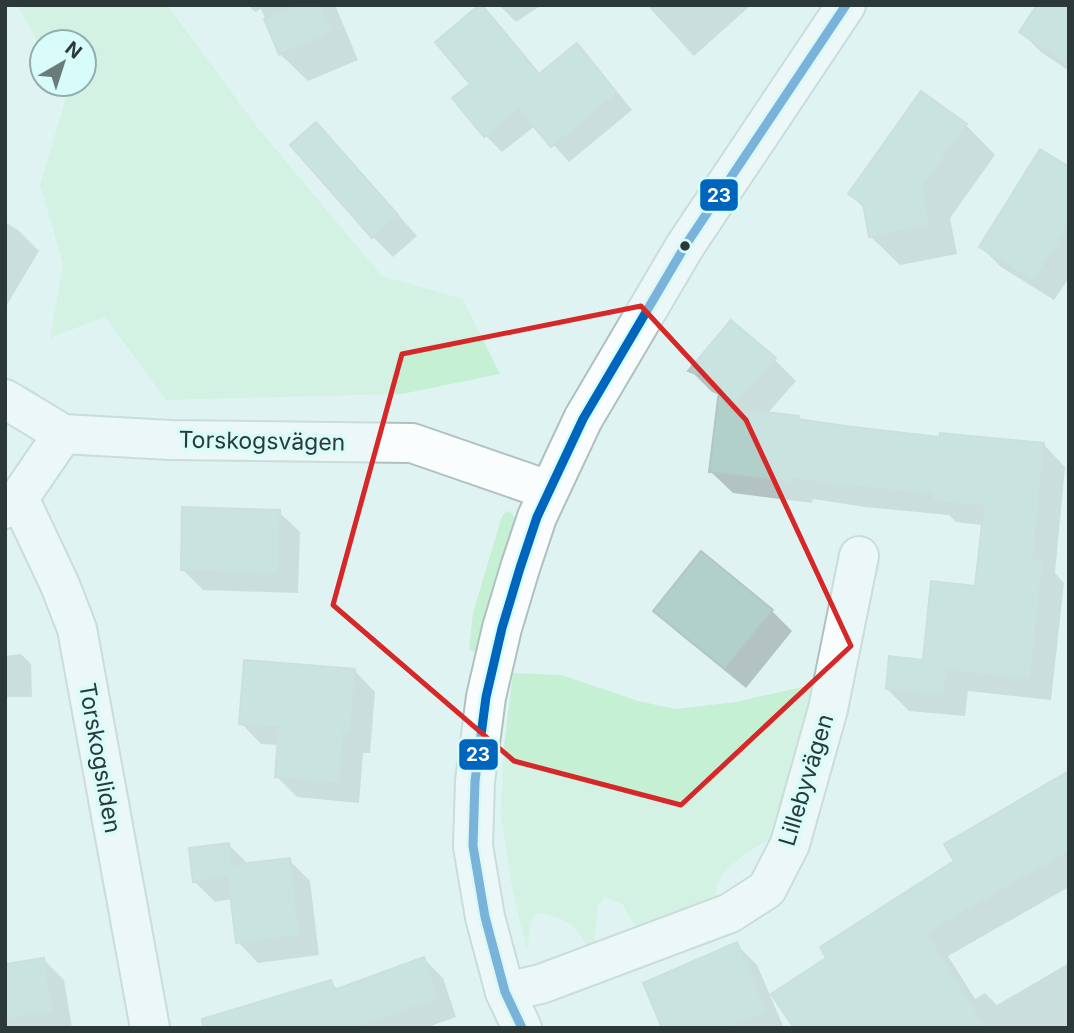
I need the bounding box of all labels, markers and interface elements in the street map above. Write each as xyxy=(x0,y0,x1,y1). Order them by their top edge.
north arrow xyxy=(28,28,98,98)
text: N xyxy=(61,37,86,64)
line badge: 23 xyxy=(699,178,739,212)
text: 23 xyxy=(707,184,731,207)
unlabelled marker xyxy=(678,239,692,253)
street label: Torskogsvägen xyxy=(178,426,346,456)
street label: Torskogsliden xyxy=(73,681,127,835)
street label: Lillebyvägen xyxy=(773,711,839,849)
line badge: 23 xyxy=(458,738,499,771)
text: 23 xyxy=(466,743,490,766)

